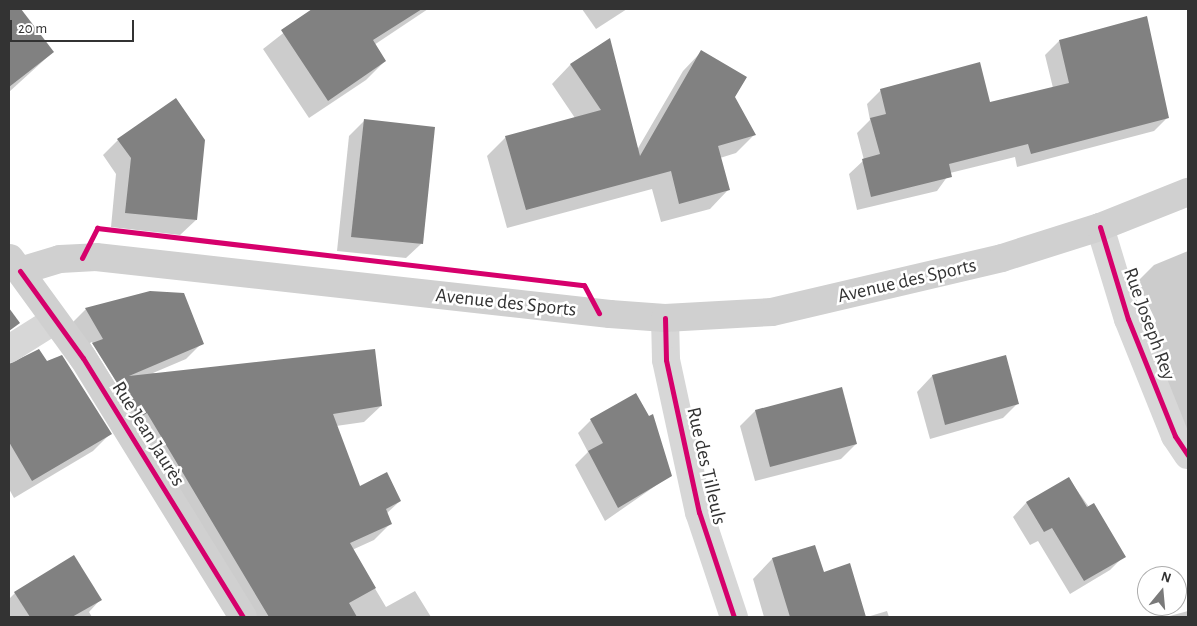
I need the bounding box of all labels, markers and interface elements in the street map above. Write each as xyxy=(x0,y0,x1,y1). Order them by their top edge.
scale bar xyxy=(12,10,136,42)
text: 20 m xyxy=(18,21,47,36)
street label: Avenue des Sports xyxy=(835,253,979,309)
street label: Rue Joseph Rey xyxy=(1118,265,1180,383)
street label: Avenue des Sports xyxy=(434,284,578,322)
street label: Rue Jean Jaurès xyxy=(106,377,190,491)
street label: Rue des Tilleuls xyxy=(681,405,731,527)
north arrow xyxy=(1137,566,1187,616)
text: N xyxy=(1159,569,1173,586)

